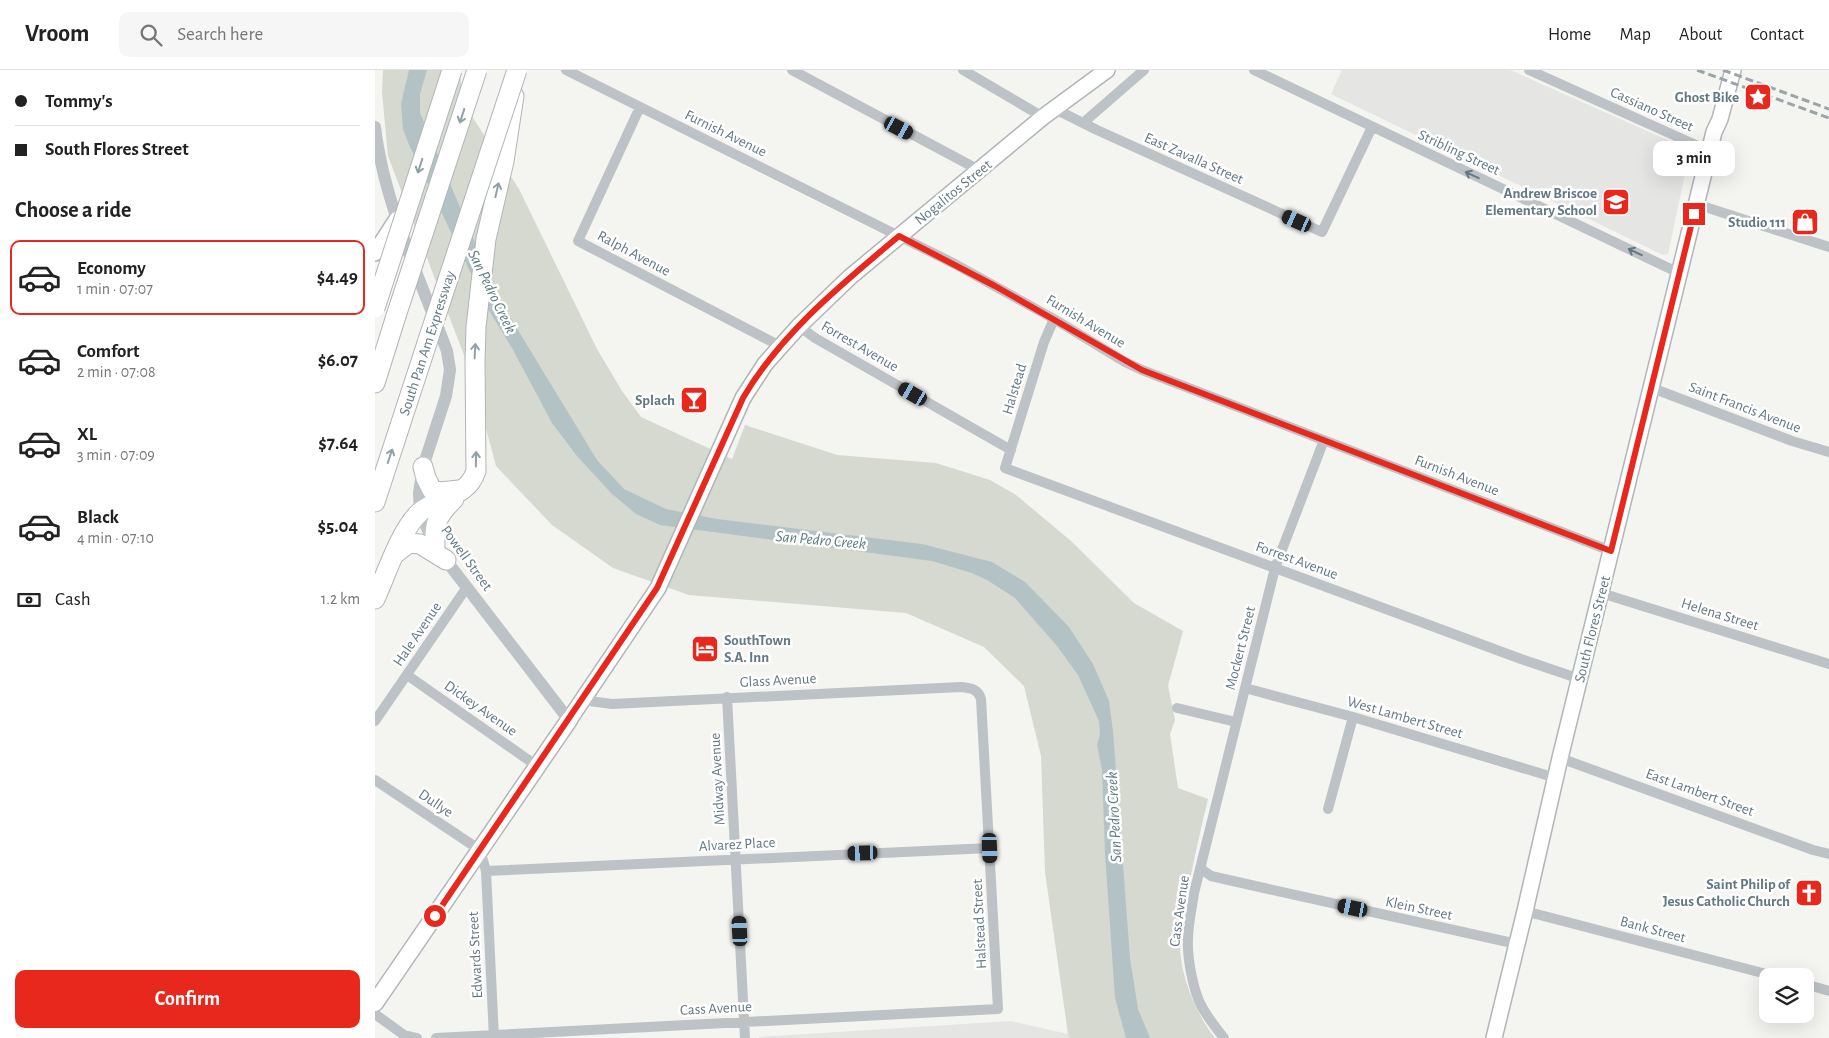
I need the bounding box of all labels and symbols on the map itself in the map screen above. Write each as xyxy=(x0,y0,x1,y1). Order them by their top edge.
place icon: Ghost Bike xyxy=(1743,82,1773,112)
street label: Cassiano Street xyxy=(1608,84,1696,135)
place label: Ghost Bike xyxy=(1675,90,1739,105)
street label: Furnish Avenue xyxy=(682,107,769,160)
one-way arrow xyxy=(457,108,467,124)
car xyxy=(882,114,915,142)
street label: Stribling Street xyxy=(1416,127,1502,178)
street label: East Zavalla Street xyxy=(1142,130,1246,187)
callout: 3 min xyxy=(1653,142,1735,176)
street label: Nogalitos Street xyxy=(912,157,995,228)
one-way arrow xyxy=(415,158,425,174)
one-way arrow xyxy=(1465,169,1480,179)
one-way arrow xyxy=(493,182,502,198)
place label: Andrew Briscoe Elementary School xyxy=(1485,186,1597,218)
school or university icon: Andrew Briscoe Elementary School xyxy=(1601,187,1631,217)
route end xyxy=(1683,203,1705,225)
shop icon: Studio 111 xyxy=(1790,207,1820,237)
car xyxy=(1280,208,1313,234)
place label: Studio 111 xyxy=(1728,215,1786,230)
street label: Ralph Avenue xyxy=(595,228,673,279)
one-way arrow xyxy=(1628,246,1643,256)
water label: San Pedro Creek xyxy=(465,247,519,336)
street label: South Pan Am Expressway xyxy=(397,268,458,417)
street label: Furnish Avenue xyxy=(1044,292,1128,351)
street label: Forrest Avenue xyxy=(819,318,901,375)
one-way arrow xyxy=(470,343,480,359)
street label: Halstead xyxy=(1000,362,1029,416)
street label: Saint Francis Avenue xyxy=(1687,379,1803,436)
car xyxy=(896,380,929,408)
bar icon: Splach xyxy=(679,385,709,415)
place label: Splach xyxy=(635,393,675,408)
one-way arrow xyxy=(386,448,395,464)
one-way arrow xyxy=(471,451,481,468)
street label: Furnish Avenue xyxy=(1413,453,1501,498)
street label: Powell Street xyxy=(438,523,495,594)
water label: San Pedro Creek xyxy=(775,528,867,552)
street label: Forrest Avenue xyxy=(1254,539,1340,582)
street label: South Flores Street xyxy=(1572,574,1613,684)
street label: Helena Street xyxy=(1679,596,1760,633)
street label: Hale Avenue xyxy=(391,599,444,669)
street label: Mockert Street xyxy=(1223,605,1258,691)
place label: SouthTown S.A. Inn xyxy=(724,633,791,665)
hotel icon: SouthTown S.A. Inn xyxy=(690,634,720,664)
street label: Glass Avenue xyxy=(739,671,817,690)
street label: Dickey Avenue xyxy=(442,678,520,739)
street label: West Lambert Street xyxy=(1345,694,1465,741)
street label: Midway Avenue xyxy=(708,732,727,826)
street label: East Lambert Street xyxy=(1644,766,1756,819)
water label: San Pedro Creek xyxy=(1104,771,1124,863)
street label: Dullye xyxy=(416,787,456,820)
car xyxy=(981,833,998,863)
street label: Alvarez Place xyxy=(698,835,776,854)
car xyxy=(847,845,878,861)
street label: Cass Avenue xyxy=(1167,874,1192,948)
place label: Saint Philip of Jesus Catholic Church xyxy=(1663,877,1791,909)
street label: Halstead Street xyxy=(970,878,989,969)
church icon: Saint Philip of Jesus Catholic Church xyxy=(1794,878,1824,908)
street label: Klein Street xyxy=(1384,894,1454,923)
car xyxy=(1336,898,1369,918)
route start xyxy=(424,905,446,927)
street label: Edwards Street xyxy=(466,911,485,999)
street label: Bank Street xyxy=(1618,914,1687,945)
car xyxy=(731,916,748,946)
street label: Cass Avenue xyxy=(680,999,752,1018)

